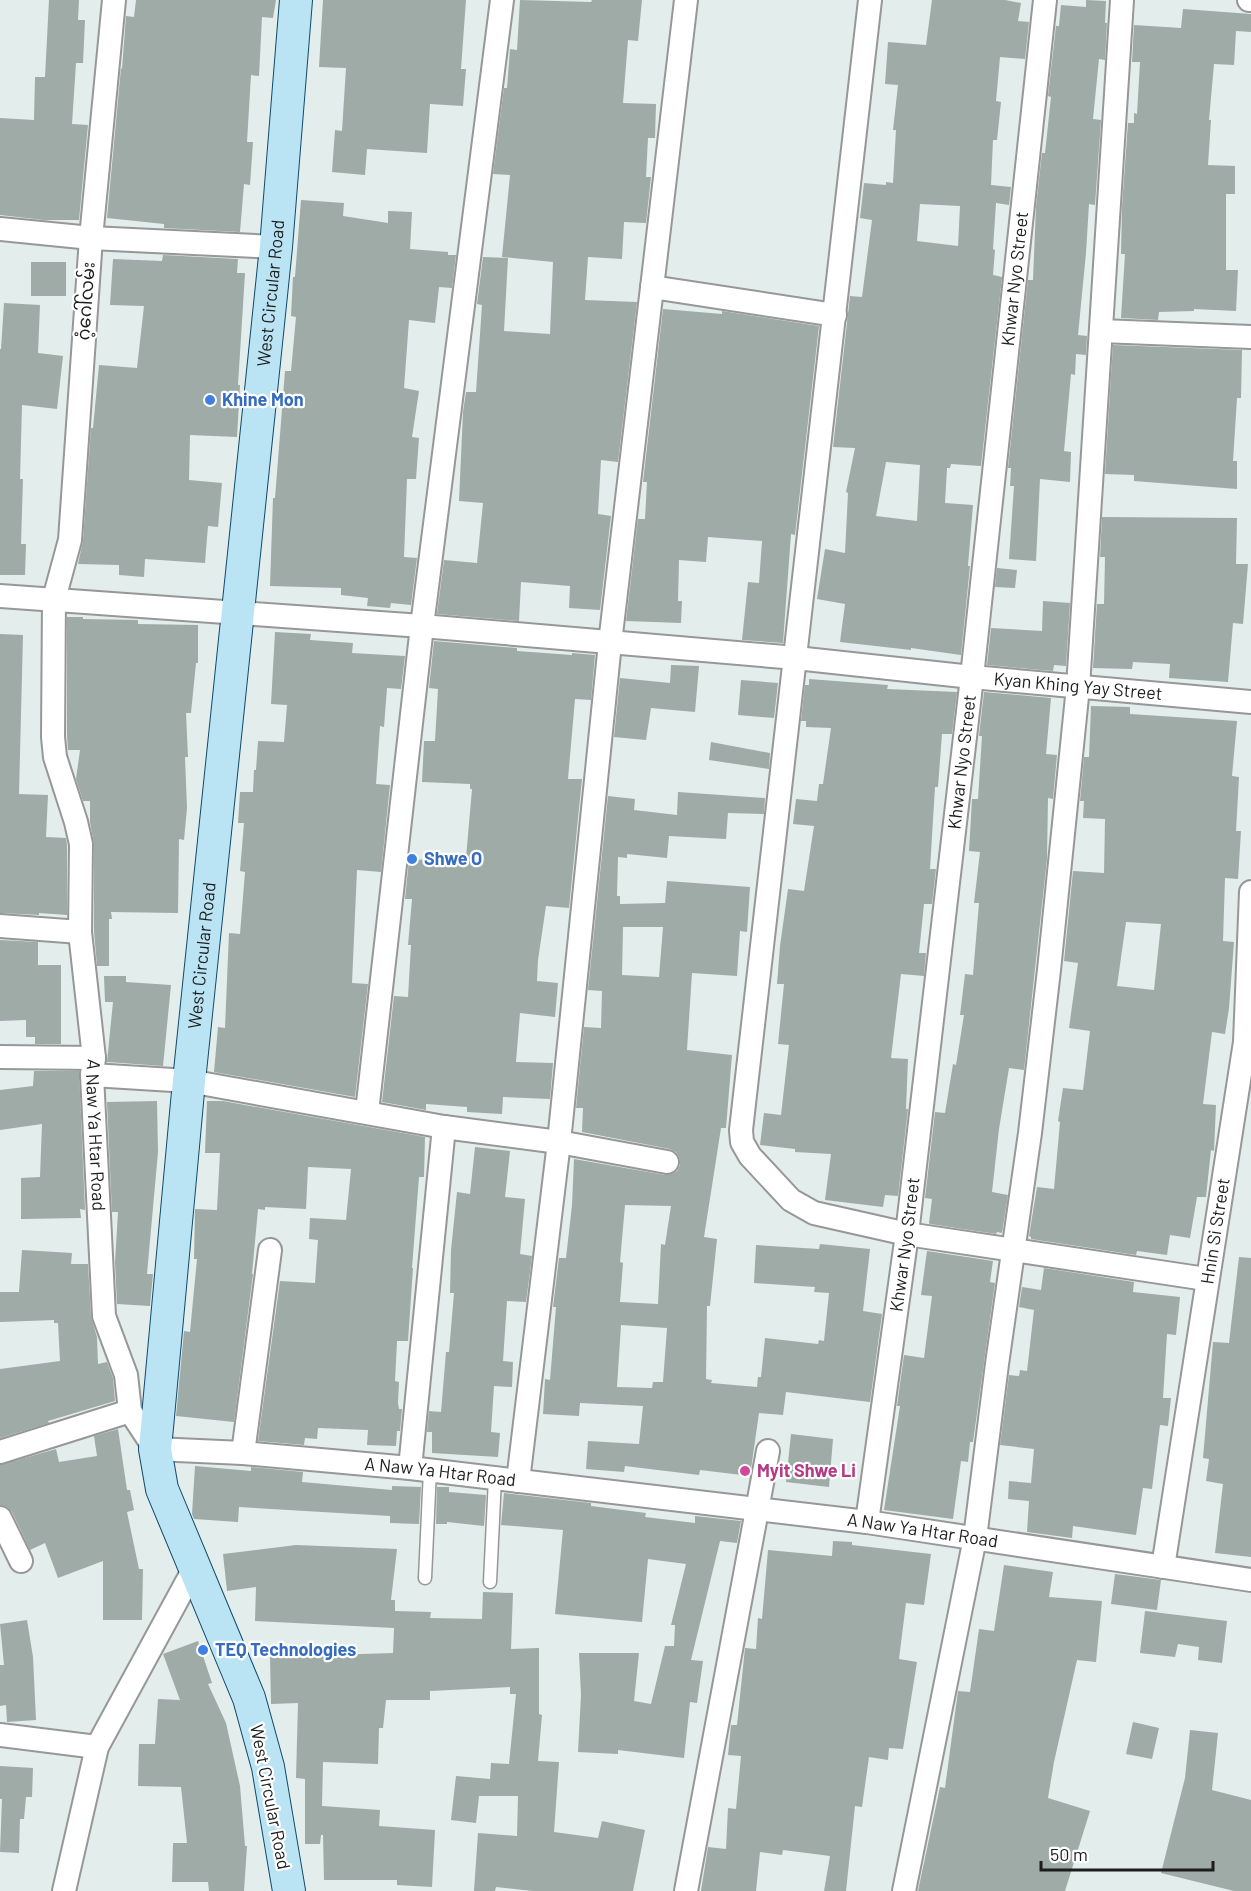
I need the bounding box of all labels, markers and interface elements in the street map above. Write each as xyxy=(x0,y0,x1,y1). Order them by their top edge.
street label: Khwar Nyo Street xyxy=(996,210,1032,347)
street label: West Circular Road xyxy=(252,219,288,368)
street label: ဂံ့ဂေါ်လမ်း xyxy=(70,261,101,341)
place label: Khine Mon xyxy=(222,388,304,410)
marker: Khine Mon xyxy=(203,393,217,407)
street label: Kyan Khing Yay Street xyxy=(993,667,1163,704)
street label: Khwar Nyo Street xyxy=(942,693,980,830)
place label: Shwe O xyxy=(424,847,482,869)
marker: Shwe O xyxy=(405,852,419,866)
street label: West Circular Road xyxy=(182,881,220,1030)
street label: A Naw Ya Htar Road xyxy=(82,1058,111,1212)
street label: Khwar Nyo Street xyxy=(884,1176,924,1313)
street label: Hnin Si Street xyxy=(1195,1176,1234,1286)
street label: A Naw Ya Htar Road xyxy=(364,1452,517,1490)
place label: Myit Shwe Li xyxy=(757,1459,856,1481)
marker: Myit Shwe Li xyxy=(738,1464,752,1478)
street label: A Naw Ya Htar Road xyxy=(846,1508,1000,1552)
place label: TEQ Technologies xyxy=(215,1638,356,1660)
marker: TEQ Technologies xyxy=(196,1643,210,1657)
street label: West Circular Road xyxy=(246,1722,296,1871)
scale bar xyxy=(1041,1834,1214,1872)
text: 50 m xyxy=(1050,1843,1088,1865)

